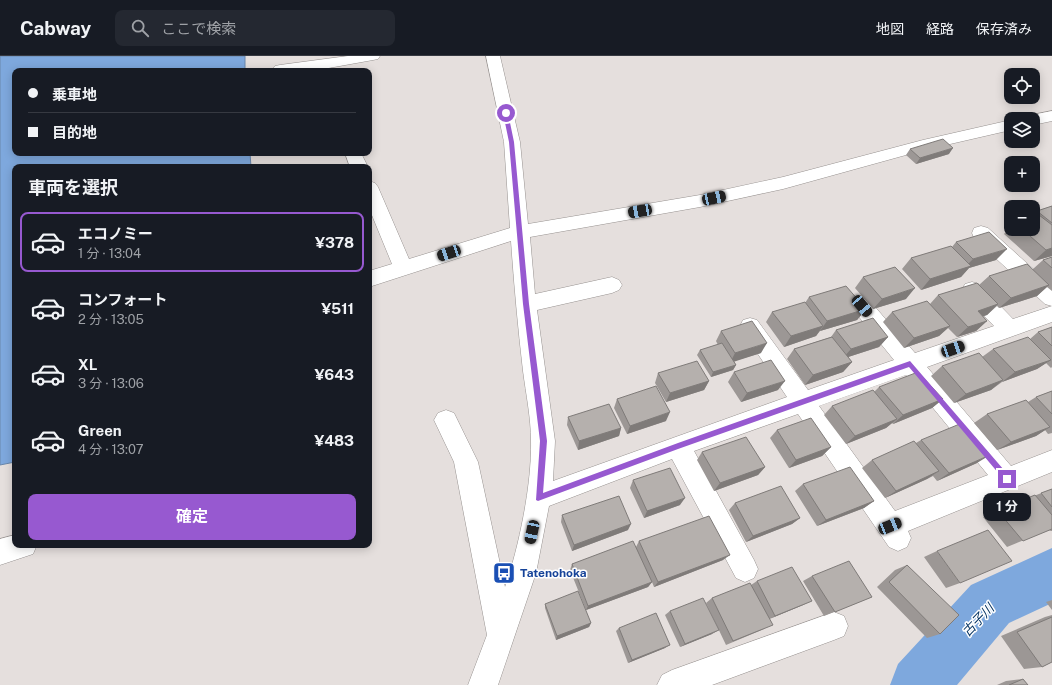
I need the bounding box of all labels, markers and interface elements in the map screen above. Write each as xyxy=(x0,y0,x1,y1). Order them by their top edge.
search box xyxy=(115,10,395,46)
text: Cabway xyxy=(20,17,91,39)
icon: search xyxy=(129,17,151,39)
text: ここで検索 xyxy=(161,20,236,37)
text: 地図 xyxy=(876,21,904,37)
text: 経路 xyxy=(926,21,954,37)
text: 保存済み xyxy=(976,21,1032,37)
map controls xyxy=(1004,68,1040,236)
button: locate xyxy=(1004,68,1040,104)
text: 乗車地 xyxy=(52,86,97,103)
route start xyxy=(497,104,515,122)
button: layers xyxy=(1004,112,1040,148)
text: 目的地 xyxy=(52,124,97,141)
button: + xyxy=(1004,156,1040,192)
text: 車両を選択 xyxy=(28,177,118,198)
car xyxy=(701,190,727,206)
button: − xyxy=(1004,200,1040,236)
car xyxy=(627,203,653,219)
icon: car xyxy=(30,224,66,260)
text: エコノミー xyxy=(78,225,153,242)
text: ¥378 xyxy=(315,234,354,251)
car xyxy=(436,244,462,262)
text: 1 分 · 13:04 xyxy=(78,246,141,261)
icon: car xyxy=(30,290,66,326)
text: コンフォート xyxy=(78,291,168,308)
car xyxy=(850,293,874,319)
text: ¥511 xyxy=(321,300,354,317)
text: 2 分 · 13:05 xyxy=(78,312,144,327)
car xyxy=(940,339,966,359)
icon: car xyxy=(30,356,66,392)
text: XL xyxy=(78,356,97,373)
text: ¥643 xyxy=(314,366,354,383)
text: 3 分 · 13:06 xyxy=(78,376,144,391)
icon: car xyxy=(30,422,66,458)
text: Green xyxy=(78,422,122,439)
text: ¥483 xyxy=(314,432,354,449)
text: 4 分 · 13:07 xyxy=(78,442,143,457)
route end xyxy=(998,470,1016,488)
callout: 1 分 xyxy=(983,493,1031,521)
button: 確定 xyxy=(28,494,356,540)
text: 1 分 xyxy=(996,499,1018,514)
car xyxy=(877,516,903,536)
car xyxy=(524,519,540,545)
bus stop icon: Tatenohoka xyxy=(491,560,517,586)
place label: Tatenohoka xyxy=(520,566,587,580)
water label: 古子川 xyxy=(959,599,998,639)

